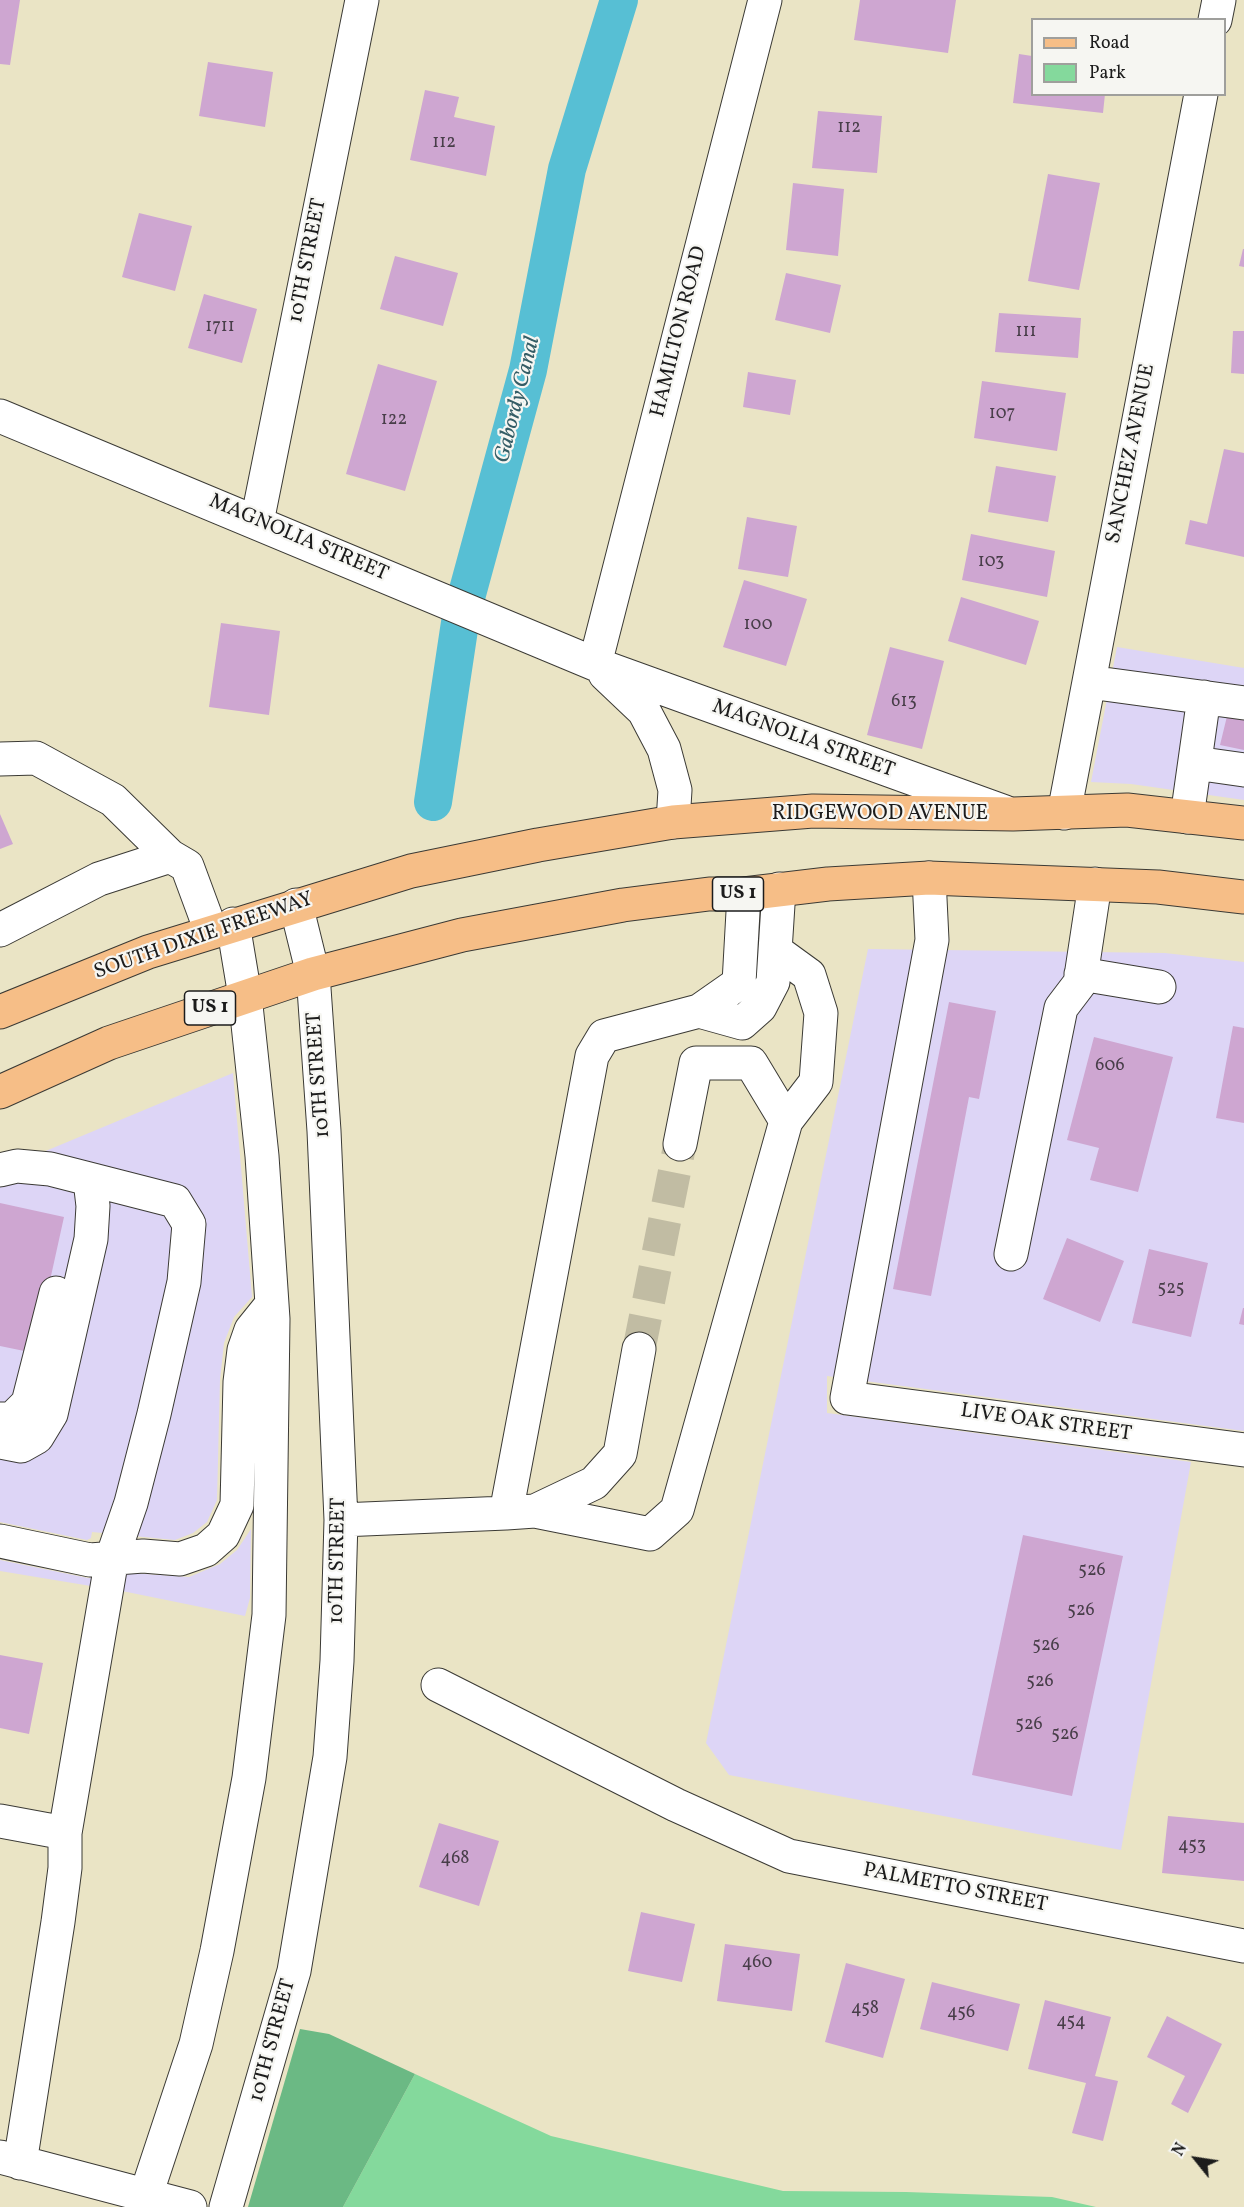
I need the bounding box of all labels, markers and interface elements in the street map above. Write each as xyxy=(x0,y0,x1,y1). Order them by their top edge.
legend xyxy=(1031,18,1226,96)
text: Road xyxy=(1089,31,1130,56)
text: Park xyxy=(1089,61,1126,86)
house number: 112 xyxy=(837,118,861,140)
house number: 112 xyxy=(432,133,456,155)
street label: 10TH STREET xyxy=(285,197,333,325)
street label: HAMILTON ROAD xyxy=(647,244,713,420)
house number: 1711 xyxy=(205,317,235,339)
house number: 111 xyxy=(1016,322,1036,344)
water label: Gabordy Canal xyxy=(491,334,547,466)
street label: SANCHEZ AVENUE xyxy=(1102,362,1162,546)
house number: 107 xyxy=(989,404,1015,426)
house number: 122 xyxy=(381,410,407,432)
street label: MAGNOLIA STREET xyxy=(205,490,391,588)
house number: 103 xyxy=(978,552,1004,574)
house number: 100 xyxy=(744,615,772,637)
house number: 613 xyxy=(891,692,917,714)
street label: MAGNOLIA STREET xyxy=(708,695,898,785)
street label: RIDGEWOOD AVENUE xyxy=(772,802,988,828)
road number: US 1 xyxy=(712,877,764,911)
street label: SOUTH DIXIE FREEWAY xyxy=(91,888,317,986)
road number: US 1 xyxy=(184,991,236,1025)
street label: 10TH STREET xyxy=(303,1011,337,1139)
house number: 606 xyxy=(1095,1056,1125,1078)
house number: 525 xyxy=(1158,1279,1184,1301)
street label: LIVE OAK STREET xyxy=(959,1400,1133,1448)
street label: 10TH STREET xyxy=(325,1498,353,1624)
house number: 526 xyxy=(1078,1561,1106,1583)
house number: 526 xyxy=(1067,1601,1095,1623)
house number: 526 xyxy=(1032,1636,1060,1658)
house number: 526 xyxy=(1026,1672,1054,1694)
house number: 526 xyxy=(1015,1715,1043,1737)
house number: 526 xyxy=(1051,1725,1079,1747)
house number: 453 xyxy=(1178,1836,1206,1858)
house number: 468 xyxy=(441,1849,469,1871)
street label: PALMETTO STREET xyxy=(861,1859,1049,1919)
house number: 460 xyxy=(742,1953,772,1975)
street label: 10TH STREET xyxy=(245,1977,303,2105)
house number: 458 xyxy=(851,1999,879,2021)
house number: 456 xyxy=(947,2003,975,2025)
house number: 454 xyxy=(1056,2012,1086,2034)
north arrow xyxy=(1166,2129,1226,2189)
text: N xyxy=(1168,2139,1193,2161)

